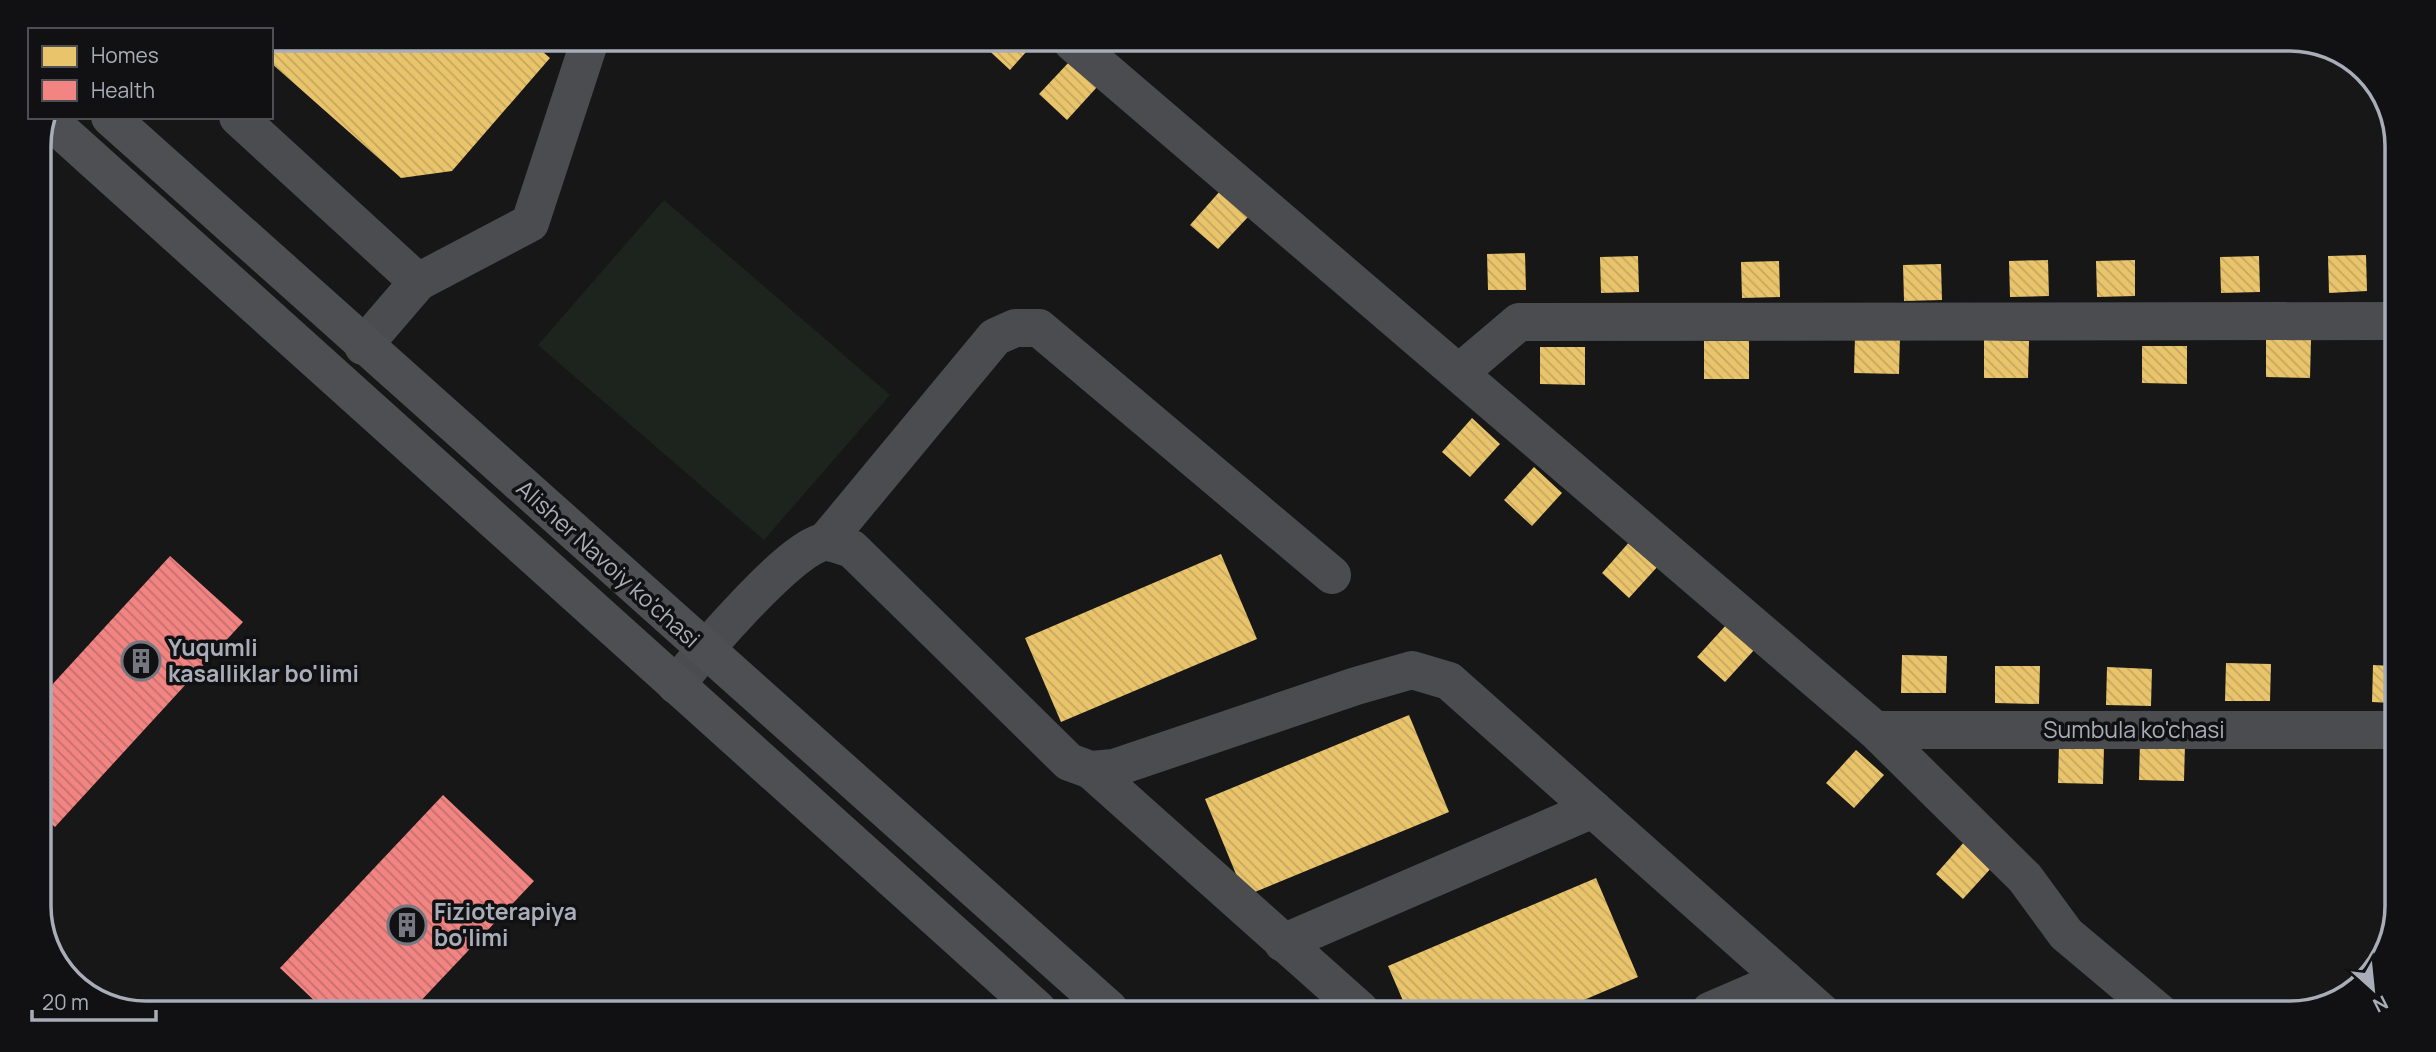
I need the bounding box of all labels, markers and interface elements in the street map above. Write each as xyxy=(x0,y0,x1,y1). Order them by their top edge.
legend xyxy=(28,28,273,119)
text: Homes xyxy=(91,41,159,69)
text: Health xyxy=(91,76,155,104)
street label: Alisher Navoiy ko'chasi xyxy=(510,472,707,654)
place label: Yuqumli kasalliklar bo'limi xyxy=(168,631,359,689)
building icon: Yuqumli kasalliklar bo'limi xyxy=(120,640,162,682)
street label: Sumbula ko'chasi xyxy=(2043,713,2225,745)
place label: Fizioterapiya bo'limi xyxy=(434,895,577,953)
building icon: Fizioterapiya bo'limi xyxy=(386,904,428,946)
north arrow xyxy=(2338,954,2408,1024)
scale bar xyxy=(32,978,156,1022)
text: 20 m xyxy=(42,988,89,1016)
text: N xyxy=(2369,989,2393,1019)

